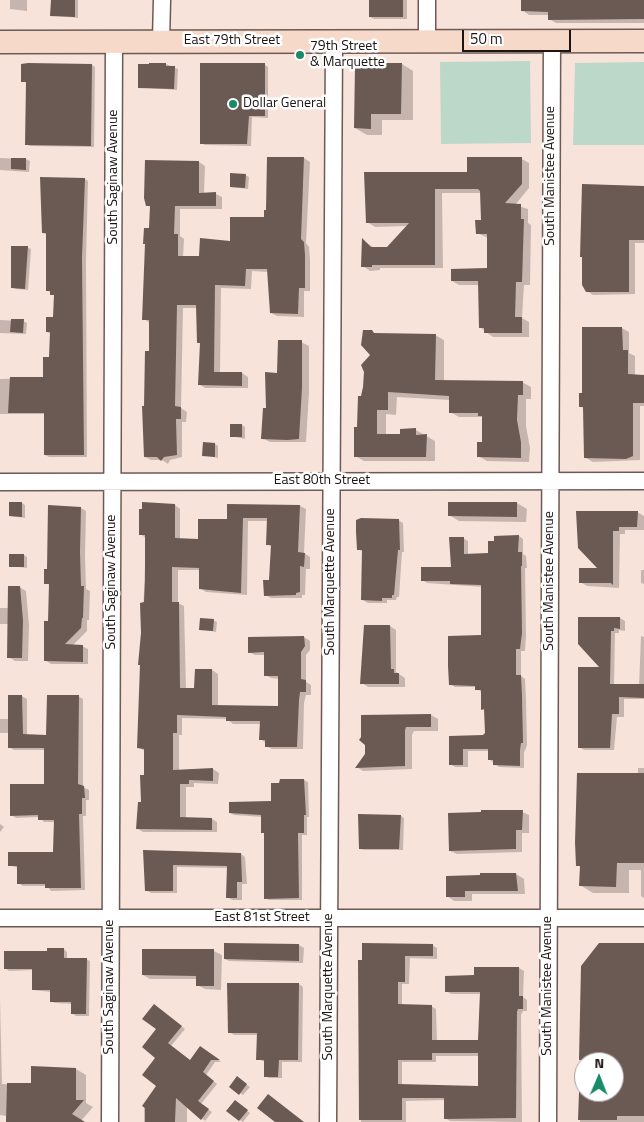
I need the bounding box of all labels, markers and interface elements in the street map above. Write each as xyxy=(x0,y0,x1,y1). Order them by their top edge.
scale bar xyxy=(464,20,573,52)
text: 50 m xyxy=(470,27,503,50)
street label: East 79th Street xyxy=(184,33,280,49)
place label: 79th Street & Marquette xyxy=(310,39,385,72)
marker: 79th Street & Marquette xyxy=(294,49,306,61)
place label: Dollar General xyxy=(243,96,326,112)
marker: Dollar General xyxy=(227,98,239,110)
street label: South Manistee Avenue xyxy=(543,106,559,246)
street label: South Saginaw Avenue xyxy=(106,110,122,244)
street label: East 80th Street xyxy=(274,473,370,489)
street label: South Marquette Avenue xyxy=(323,509,339,655)
street label: South Manistee Avenue xyxy=(542,511,558,651)
street label: South Saginaw Avenue xyxy=(104,515,120,649)
street label: East 81st Street xyxy=(214,910,310,926)
street label: South Marquette Avenue xyxy=(321,914,337,1060)
street label: South Manistee Avenue xyxy=(540,916,556,1056)
street label: South Saginaw Avenue xyxy=(102,920,118,1054)
north arrow xyxy=(574,1052,624,1102)
text: N xyxy=(594,1052,604,1073)

